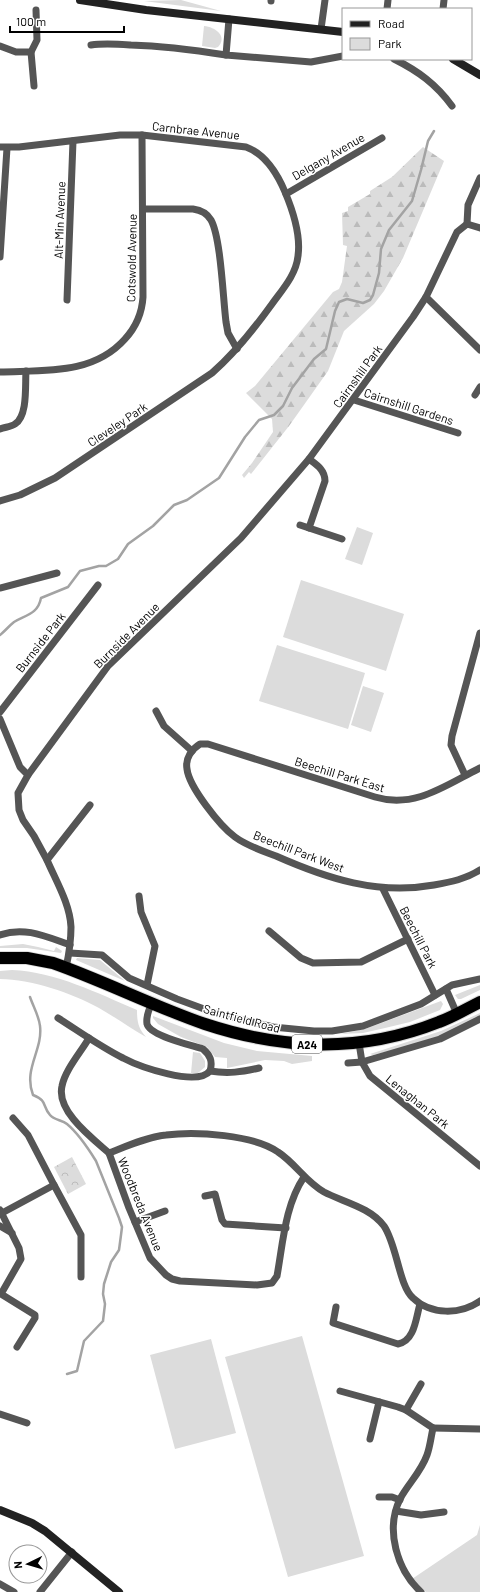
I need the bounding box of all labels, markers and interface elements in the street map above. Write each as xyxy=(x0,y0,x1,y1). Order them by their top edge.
scale bar xyxy=(10,8,124,34)
legend xyxy=(342,8,472,60)
text: 100 m xyxy=(16,14,46,28)
text: Road xyxy=(378,16,405,30)
text: Park xyxy=(378,36,402,50)
street label: Carnbrae Avenue xyxy=(151,118,241,142)
street label: Delgany Avenue xyxy=(289,130,367,182)
street label: Alt-Min Avenue xyxy=(51,181,67,259)
street label: Cotswold Avenue xyxy=(123,214,139,302)
street label: Cairnshill Park xyxy=(330,342,384,410)
street label: Cairnshill Gardens xyxy=(362,385,456,427)
street label: Cleveley Park xyxy=(85,399,149,449)
street label: Burnside Avenue xyxy=(90,599,162,671)
street label: Burnside Park xyxy=(12,609,68,675)
street label: Beechill Park East xyxy=(293,754,387,794)
street label: Beechill Park West xyxy=(252,827,346,875)
street label: Beechill Park xyxy=(397,904,441,970)
street label: Saintfield Road xyxy=(202,1001,282,1035)
road number: A24 xyxy=(292,1035,322,1053)
street label: Lenaghan Park xyxy=(384,1071,452,1131)
street label: Woodbreda Avenue xyxy=(116,1155,166,1253)
north arrow xyxy=(8,1544,48,1584)
text: N xyxy=(11,1561,24,1569)

